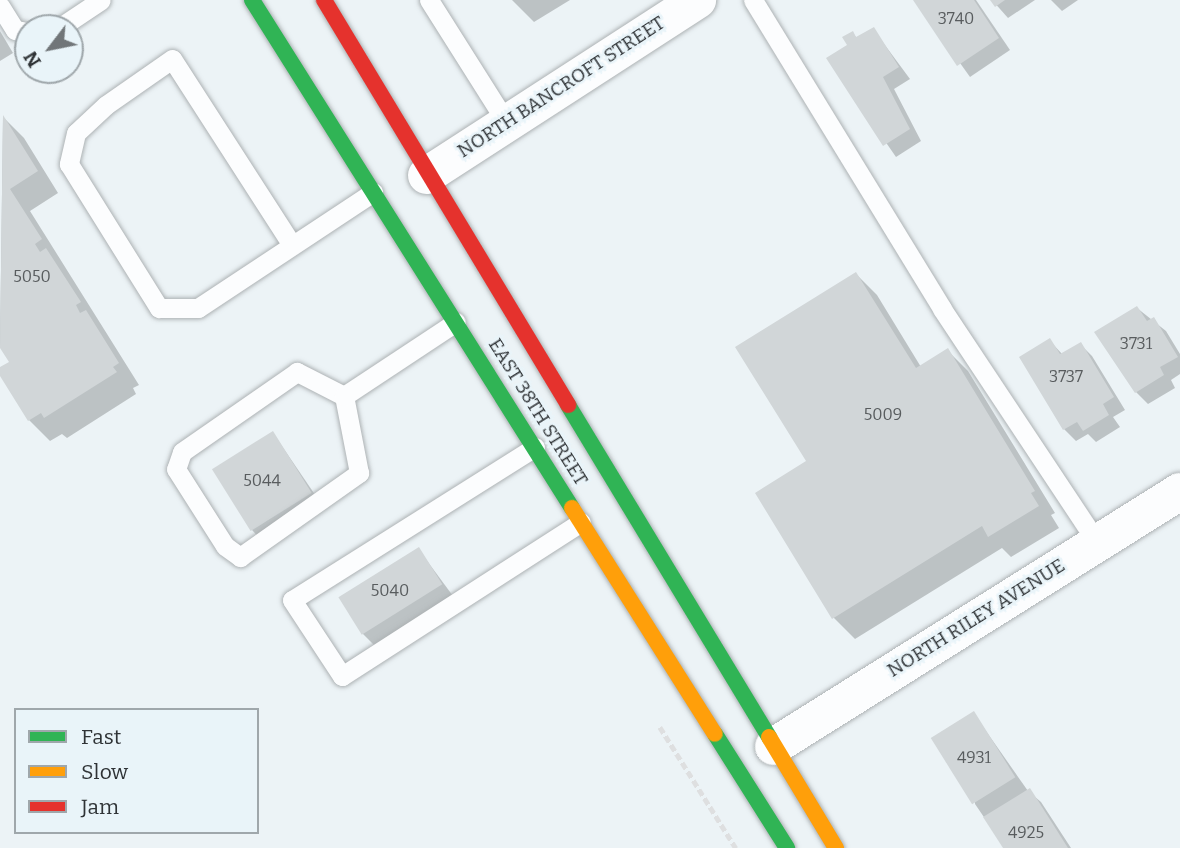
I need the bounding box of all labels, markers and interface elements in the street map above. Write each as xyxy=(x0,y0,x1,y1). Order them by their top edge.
house number: 3740 xyxy=(938,9,974,29)
street label: NORTH BANCROFT STREET xyxy=(453,11,669,163)
north arrow xyxy=(14,14,84,84)
text: N xyxy=(19,47,46,72)
house number: 5050 xyxy=(13,267,51,287)
street label: EAST 38TH STREET xyxy=(484,334,592,490)
house number: 3731 xyxy=(1120,334,1152,354)
house number: 3737 xyxy=(1049,367,1083,387)
house number: 5009 xyxy=(864,405,902,425)
house number: 5044 xyxy=(243,471,281,491)
street label: NORTH RILEY AVENUE xyxy=(883,554,1069,682)
house number: 5040 xyxy=(371,581,409,601)
legend xyxy=(14,708,259,834)
text: Fast xyxy=(81,724,121,750)
house number: 4931 xyxy=(957,748,991,768)
text: Slow xyxy=(81,759,128,785)
text: Jam xyxy=(81,794,119,820)
house number: 4925 xyxy=(1008,823,1044,843)

